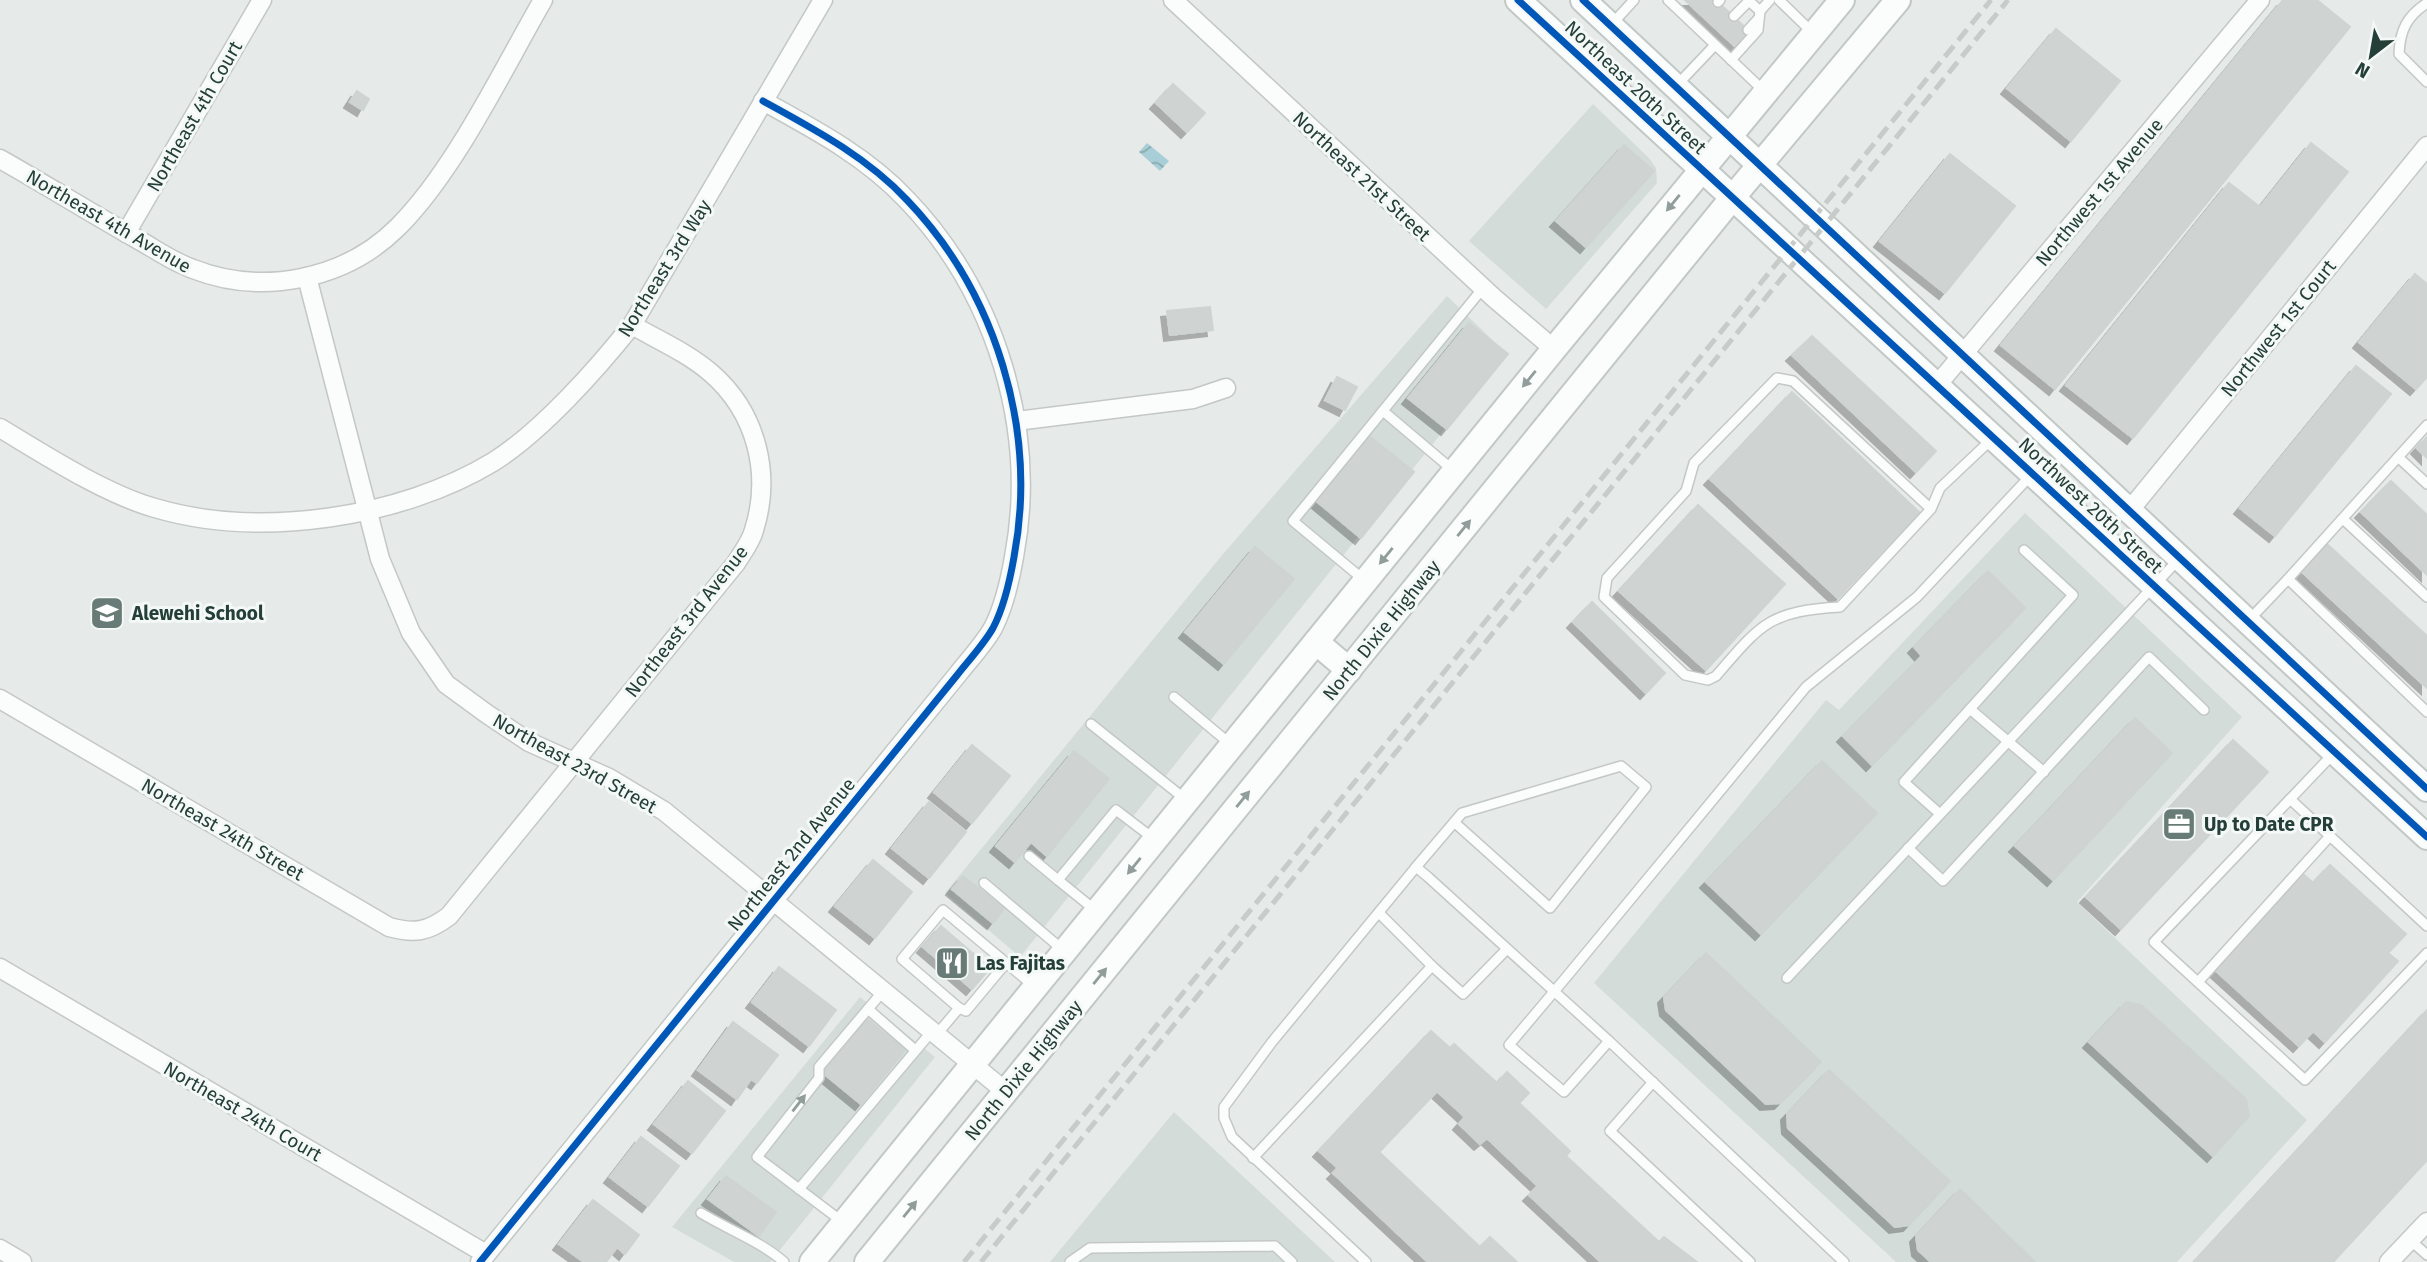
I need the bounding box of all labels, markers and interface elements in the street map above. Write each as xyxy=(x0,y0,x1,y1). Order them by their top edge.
street label: Northeast 20th Street xyxy=(1560,16,1711,159)
north arrow xyxy=(2336,21,2406,91)
street label: Northeast 4th Court xyxy=(142,37,247,196)
text: N xyxy=(2351,57,2374,83)
street label: Northeast 21st Street xyxy=(1288,107,1435,246)
street label: Northwest 1st Avenue xyxy=(2031,114,2168,271)
street label: Northeast 4th Avenue xyxy=(22,165,195,278)
street label: Northeast 3rd Way xyxy=(613,195,716,341)
one-way arrow xyxy=(1666,195,1681,212)
street label: Northwest 1st Court xyxy=(2216,255,2341,402)
one-way arrow xyxy=(1522,371,1537,388)
street label: Northwest 20th Street xyxy=(2014,433,2168,578)
one-way arrow xyxy=(1457,519,1472,537)
street label: Northeast 3rd Avenue xyxy=(620,541,753,702)
one-way arrow xyxy=(1378,547,1393,565)
street label: North Dixie Highway xyxy=(1318,555,1446,705)
school or university icon: Alewehi School xyxy=(88,594,126,632)
place label: Alewehi School xyxy=(131,602,264,625)
street label: Northeast 23rd Street xyxy=(489,709,661,818)
street label: Northeast 24th Street xyxy=(137,773,308,885)
street label: Northeast 2nd Avenue xyxy=(723,773,860,936)
one-way arrow xyxy=(1236,791,1251,809)
office icon: Up to Date CPR xyxy=(2160,805,2198,843)
place label: Up to Date CPR xyxy=(2204,813,2334,836)
one-way arrow xyxy=(1127,857,1142,874)
restaurant icon: Las Fajitas xyxy=(933,944,971,982)
place label: Las Fajitas xyxy=(976,952,1065,975)
one-way arrow xyxy=(1092,967,1107,985)
street label: North Dixie Highway xyxy=(960,995,1088,1145)
street label: Northeast 24th Court xyxy=(159,1057,326,1166)
one-way arrow xyxy=(791,1094,805,1112)
one-way arrow xyxy=(902,1201,917,1219)

